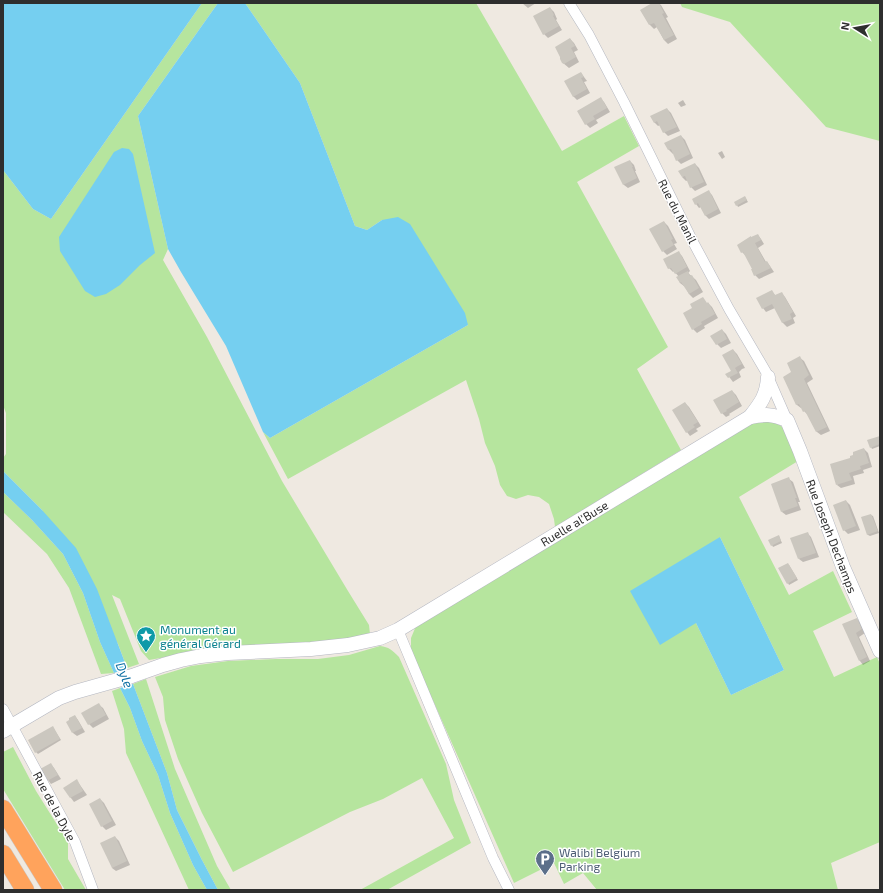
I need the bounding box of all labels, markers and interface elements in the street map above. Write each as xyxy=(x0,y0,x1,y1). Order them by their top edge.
north arrow xyxy=(835,8,875,48)
text: N xyxy=(838,21,852,31)
street label: Rue du Manil xyxy=(656,176,700,246)
street label: Rue Joseph Dechamps xyxy=(804,477,860,595)
street label: Ruelle al'Buse xyxy=(538,497,610,549)
place label: Monument au général Gérard xyxy=(160,622,241,650)
place icon: Monument au général Gérard xyxy=(135,625,157,653)
water label: Dyle xyxy=(113,660,137,690)
street label: Rue de la Dyle xyxy=(31,769,79,843)
place label: Walibi Belgium Parking xyxy=(559,845,640,873)
parking icon: Walibi Belgium Parking xyxy=(534,848,556,876)

